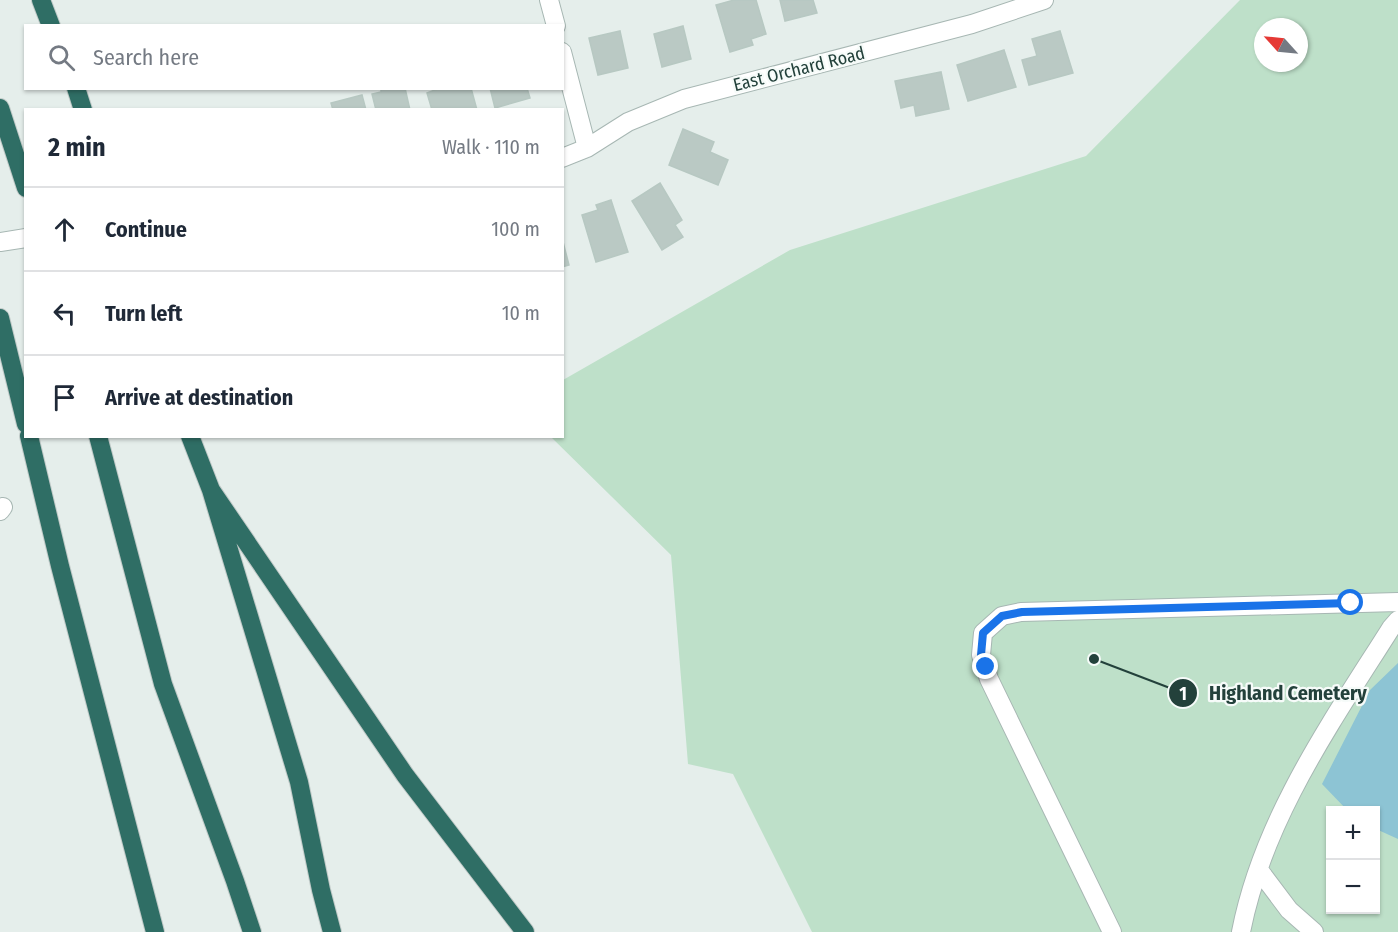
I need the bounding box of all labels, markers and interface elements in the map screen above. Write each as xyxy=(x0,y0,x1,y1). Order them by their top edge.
north arrow xyxy=(1254,18,1308,72)
search box xyxy=(24,24,564,90)
icon: search xyxy=(45,41,78,74)
street label: East Orchard Road xyxy=(731,42,867,96)
text: Search here xyxy=(93,44,199,71)
text: 2 min xyxy=(48,132,106,163)
text: Walk · 110 m xyxy=(442,135,540,159)
icon: ahead xyxy=(48,213,81,246)
text: Continue xyxy=(105,216,187,243)
text: 100 m xyxy=(491,217,540,241)
icon: left xyxy=(48,297,81,330)
text: Turn left xyxy=(105,300,183,327)
text: 10 m xyxy=(502,301,540,325)
icon: arrive xyxy=(48,381,81,414)
text: Arrive at destination xyxy=(105,384,293,411)
route start xyxy=(1337,589,1363,615)
route end xyxy=(972,653,998,679)
callout: Highland Cemetery xyxy=(1168,674,1379,712)
text: Highland Cemetery xyxy=(1209,681,1367,705)
text: 1 xyxy=(1179,683,1187,705)
map controls xyxy=(1326,806,1380,914)
button: + xyxy=(1326,806,1380,860)
button: − xyxy=(1326,860,1380,914)

